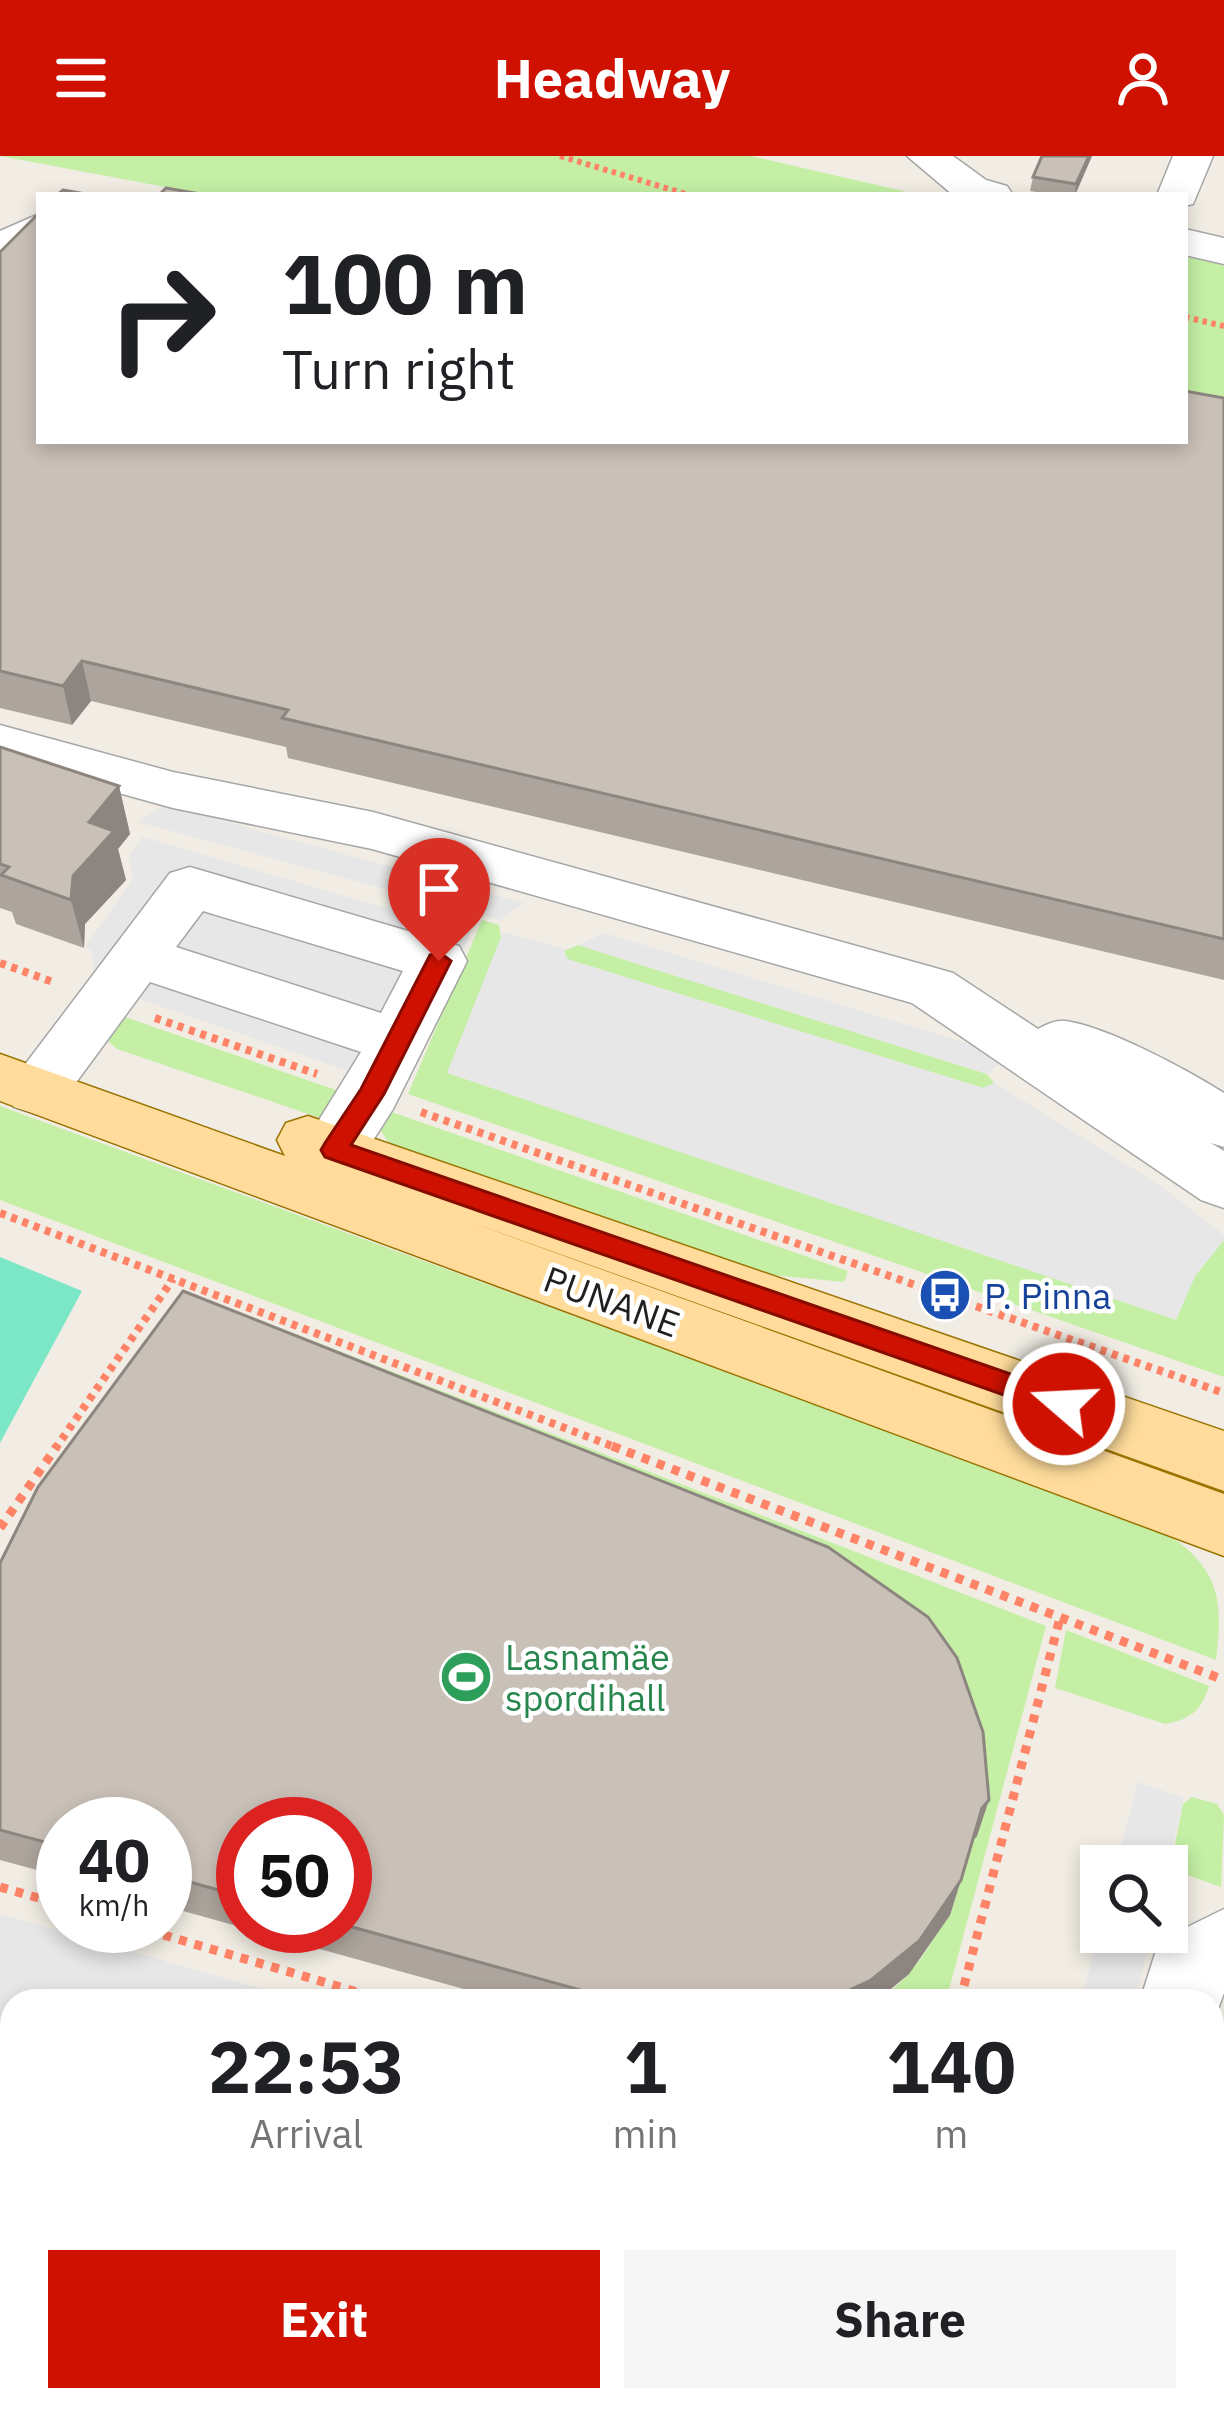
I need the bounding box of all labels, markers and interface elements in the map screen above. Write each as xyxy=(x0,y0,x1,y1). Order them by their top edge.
text: Headway xyxy=(494,43,730,113)
icon: menu xyxy=(48,45,114,111)
icon: person xyxy=(1110,45,1176,111)
text: 100 m xyxy=(282,228,528,337)
icon: right xyxy=(84,240,240,396)
text: Turn right xyxy=(282,334,516,404)
pin xyxy=(388,838,490,961)
icon: arrive xyxy=(406,856,472,922)
street label: PUNANE xyxy=(538,1255,686,1347)
bus stop icon: P. Pinna xyxy=(917,1267,973,1323)
place label: P. Pinna xyxy=(984,1272,1111,1319)
position arrow xyxy=(1001,1341,1127,1467)
place label: Lasnamäe spordihall xyxy=(505,1633,670,1721)
sports icon: Lasnamäe spordihall xyxy=(438,1649,494,1705)
speed limit sign: 50 xyxy=(216,1797,372,1953)
text: 40 xyxy=(78,1820,150,1899)
map controls xyxy=(1080,1845,1188,1953)
button: search xyxy=(1080,1845,1188,1953)
text: km/h xyxy=(79,1885,149,1924)
text: 22:53 xyxy=(208,2019,405,2113)
text: 1 xyxy=(624,2019,667,2113)
text: 140 xyxy=(886,2019,1016,2113)
text: Arrival xyxy=(249,2108,363,2159)
text: min xyxy=(613,2108,678,2159)
text: m xyxy=(934,2108,968,2159)
button: Exit xyxy=(48,2250,600,2388)
button: Share xyxy=(624,2250,1176,2388)

